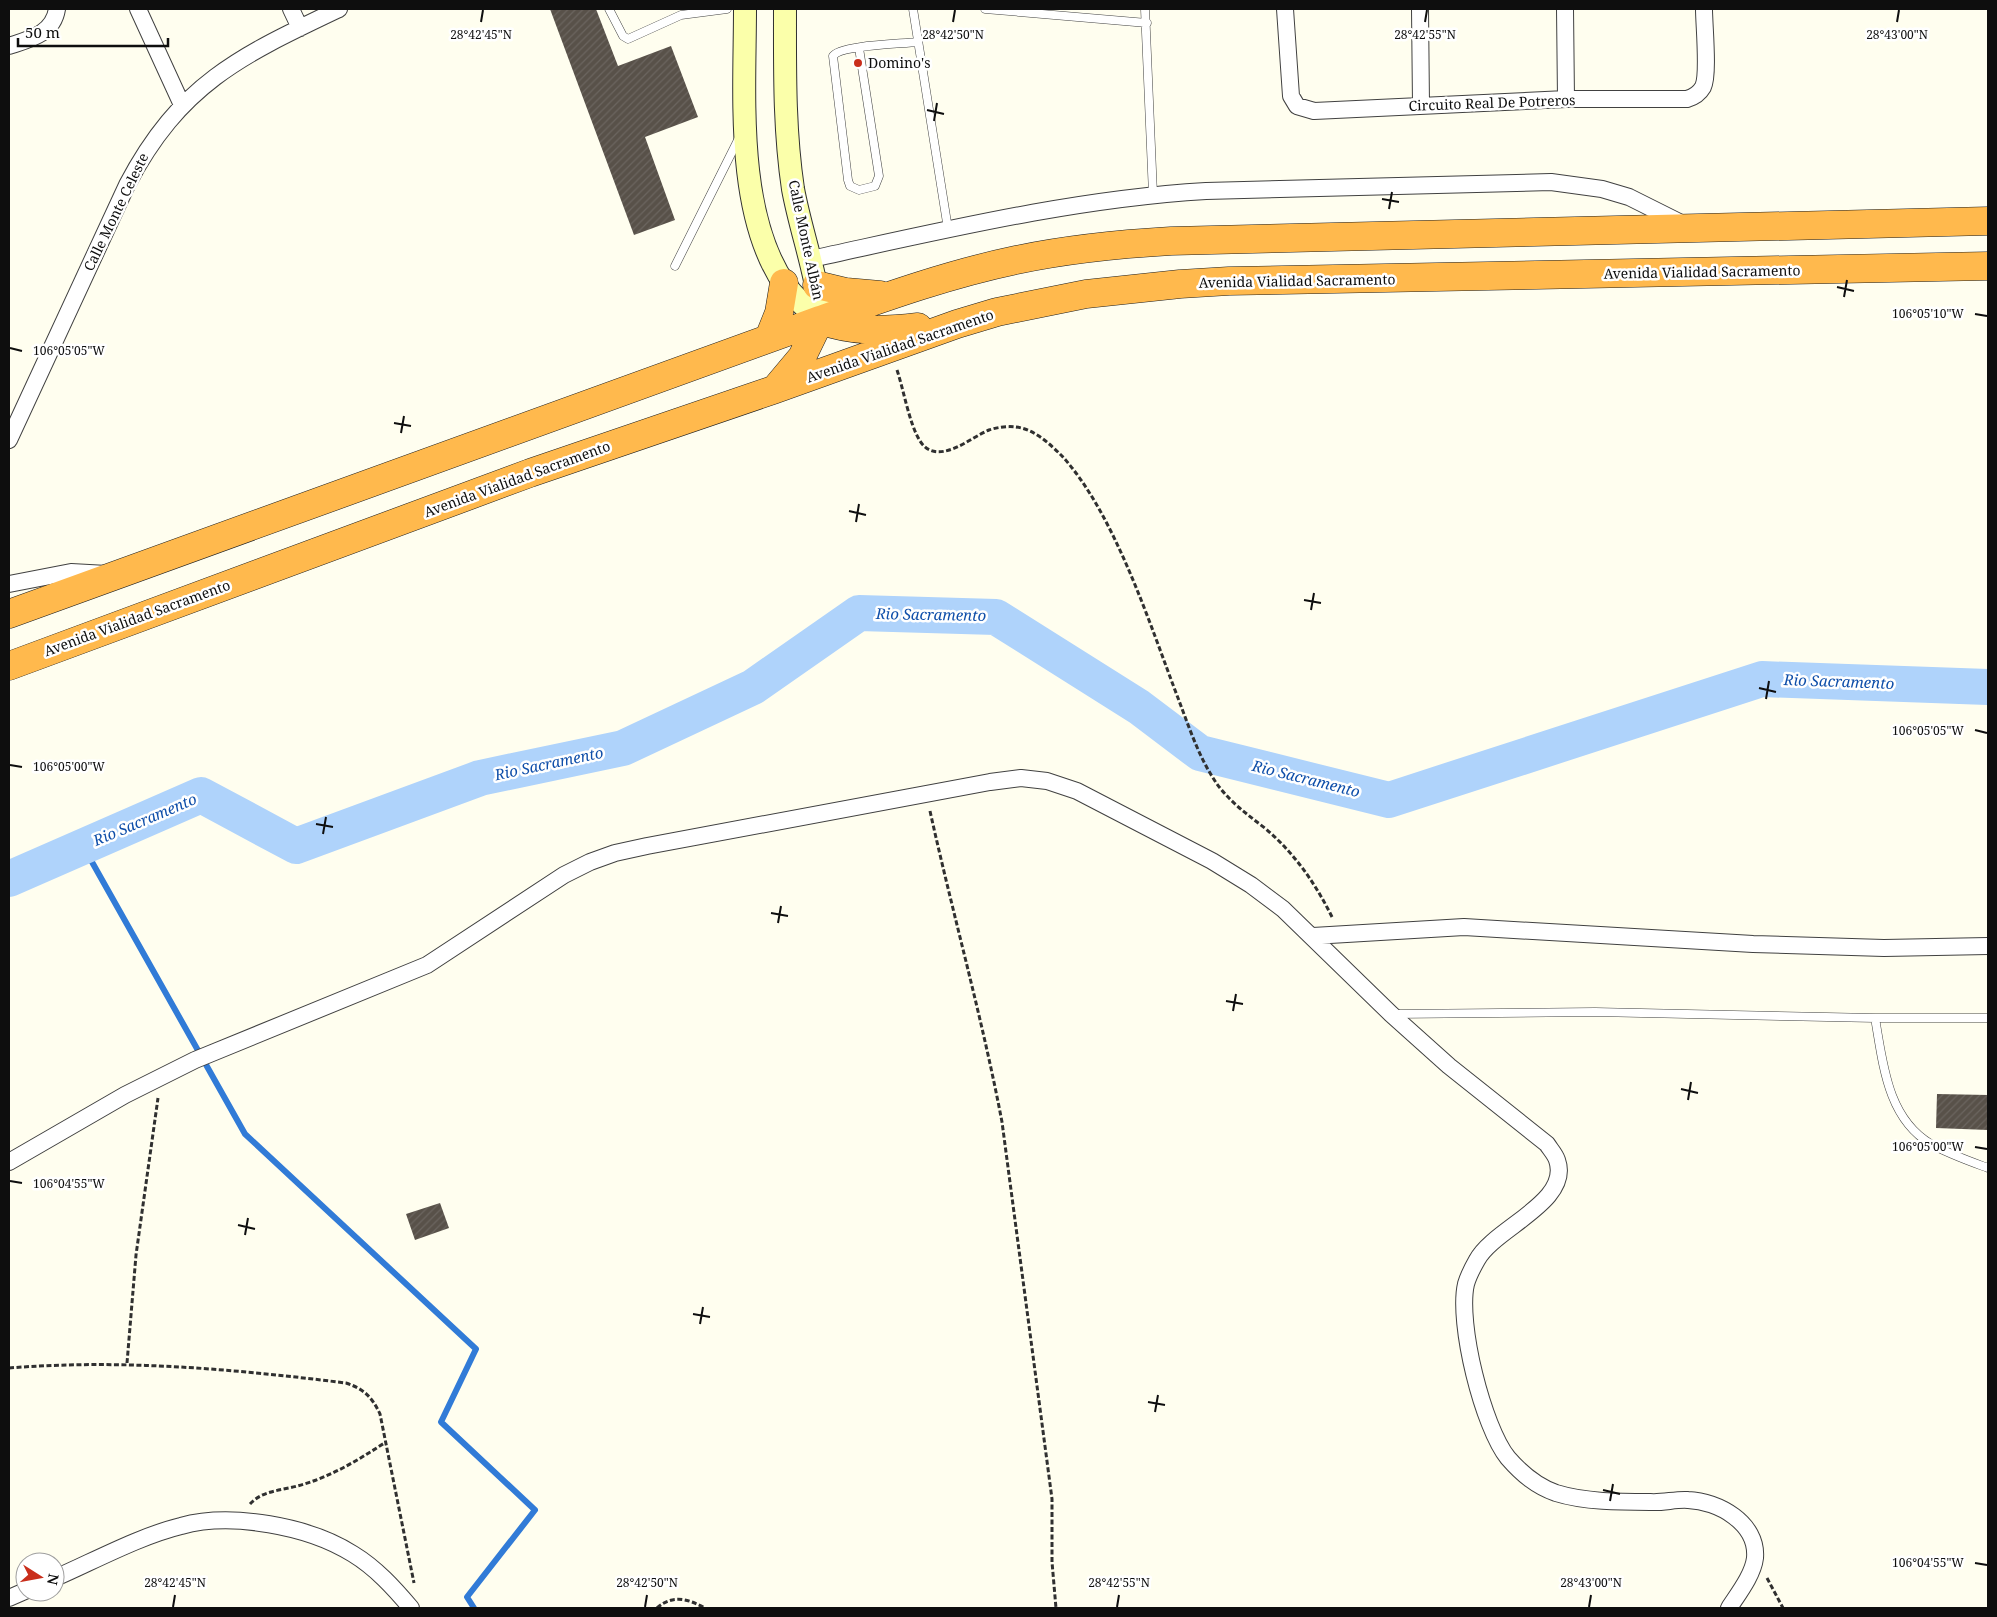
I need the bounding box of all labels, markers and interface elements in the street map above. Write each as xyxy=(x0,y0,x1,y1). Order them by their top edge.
scale bar xyxy=(18,15,168,47)
text: 50 m xyxy=(25,22,60,42)
text: 28°42'45"N xyxy=(450,26,512,43)
text: 28°42'50"N xyxy=(922,26,984,43)
text: 28°42'55"N xyxy=(1394,26,1456,43)
text: 28°43'00"N xyxy=(1866,26,1928,43)
place label: Domino's xyxy=(868,53,930,72)
marker: Domino's xyxy=(852,57,864,69)
street label: Circuito Real De Potreros xyxy=(1408,90,1576,115)
street label: Calle Monte Celeste xyxy=(79,150,152,274)
street label: Calle Monte Albán xyxy=(784,178,828,302)
street label: Avenida Vialidad Sacramento xyxy=(1603,260,1801,283)
street label: Avenida Vialidad Sacramento xyxy=(1198,269,1396,292)
street label: Avenida Vialidad Sacramento xyxy=(804,304,996,387)
text: 106°05'10"W xyxy=(1892,305,1964,322)
text: 106°05'05"W xyxy=(33,342,105,359)
street label: Avenida Vialidad Sacramento xyxy=(421,436,613,521)
street label: Avenida Vialidad Sacramento xyxy=(41,575,233,660)
water label: Rio Sacramento xyxy=(875,603,986,625)
water label: Rio Sacramento xyxy=(1782,669,1895,693)
text: 106°05'05"W xyxy=(1892,722,1964,739)
water label: Rio Sacramento xyxy=(492,742,605,785)
water label: Rio Sacramento xyxy=(1249,755,1362,801)
text: 106°05'00"W xyxy=(33,758,105,775)
water label: Rio Sacramento xyxy=(89,788,199,850)
text: 106°05'00"W xyxy=(1892,1138,1964,1155)
text: 106°04'55"W xyxy=(33,1175,105,1192)
north arrow xyxy=(15,1552,65,1602)
text: 106°04'55"W xyxy=(1892,1554,1964,1571)
text: N xyxy=(43,1572,64,1587)
text: 28°42'45"N xyxy=(144,1574,206,1591)
text: 28°42'50"N xyxy=(616,1574,678,1591)
text: 28°42'55"N xyxy=(1088,1574,1150,1591)
text: 28°43'00"N xyxy=(1560,1574,1622,1591)

